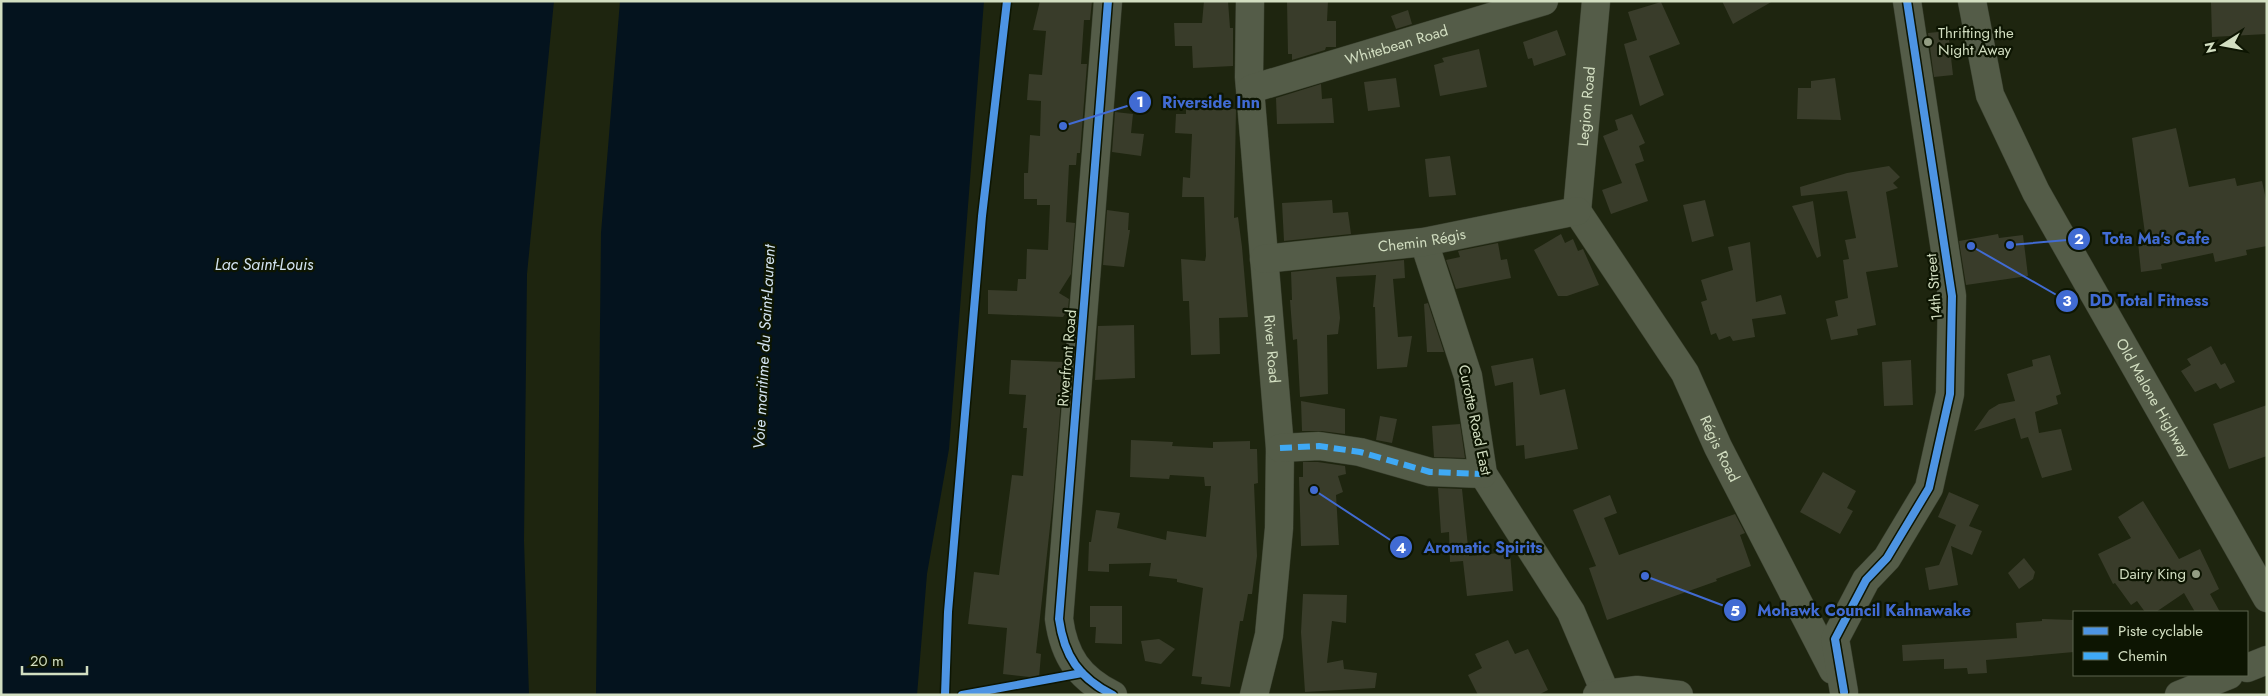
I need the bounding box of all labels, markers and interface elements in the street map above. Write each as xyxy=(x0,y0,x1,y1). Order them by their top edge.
street label: Whitebean Road xyxy=(1343,19,1451,71)
north arrow xyxy=(2198,20,2248,70)
place label: Thrifting the Night Away xyxy=(1938,22,2014,61)
marker: Thrifting the Night Away xyxy=(1922,36,1934,48)
text: N xyxy=(2199,40,2221,55)
street label: Legion Road xyxy=(1572,66,1601,147)
callout: Riverside Inn xyxy=(1128,87,1270,118)
text: 1 xyxy=(1136,91,1144,113)
text: Riverside Inn xyxy=(1162,91,1260,114)
street label: Chemin Régis xyxy=(1377,223,1468,258)
callout: Tota Ma's Cafe xyxy=(2067,223,2219,254)
text: Tota Ma's Cafe xyxy=(2102,227,2210,250)
text: 2 xyxy=(2074,228,2084,250)
water label: Voie maritime du Saint-Laurent xyxy=(747,243,781,450)
street label: 14th Street xyxy=(1920,252,1948,321)
water label: Lac Saint-Louis xyxy=(215,253,314,276)
callout: DD Total Fitness xyxy=(2054,285,2218,316)
text: DD Total Fitness xyxy=(2089,289,2209,312)
text: 3 xyxy=(2062,290,2072,312)
street label: Riverfront Road xyxy=(1052,309,1082,407)
street label: River Road xyxy=(1258,314,1286,384)
street label: Old Malone Highway xyxy=(2110,334,2196,462)
street label: Curotte Road East xyxy=(1453,363,1498,478)
street label: Régis Road xyxy=(1694,412,1745,486)
callout: Aromatic Spirits xyxy=(1389,532,1553,563)
text: Aromatic Spirits xyxy=(1422,536,1543,559)
text: 4 xyxy=(1396,537,1406,559)
place label: Dairy King xyxy=(2119,563,2186,585)
marker: Dairy King xyxy=(2190,568,2202,580)
callout: Mohawk Council Kahnawake xyxy=(1722,595,1981,626)
text: Mohawk Council Kahnawake xyxy=(1757,599,1971,622)
text: 5 xyxy=(1730,600,1740,622)
legend xyxy=(2073,611,2248,676)
text: Piste cyclable xyxy=(2118,620,2203,642)
scale bar xyxy=(22,644,88,676)
text: Chemin xyxy=(2118,645,2167,667)
text: 20 m xyxy=(30,650,64,672)

